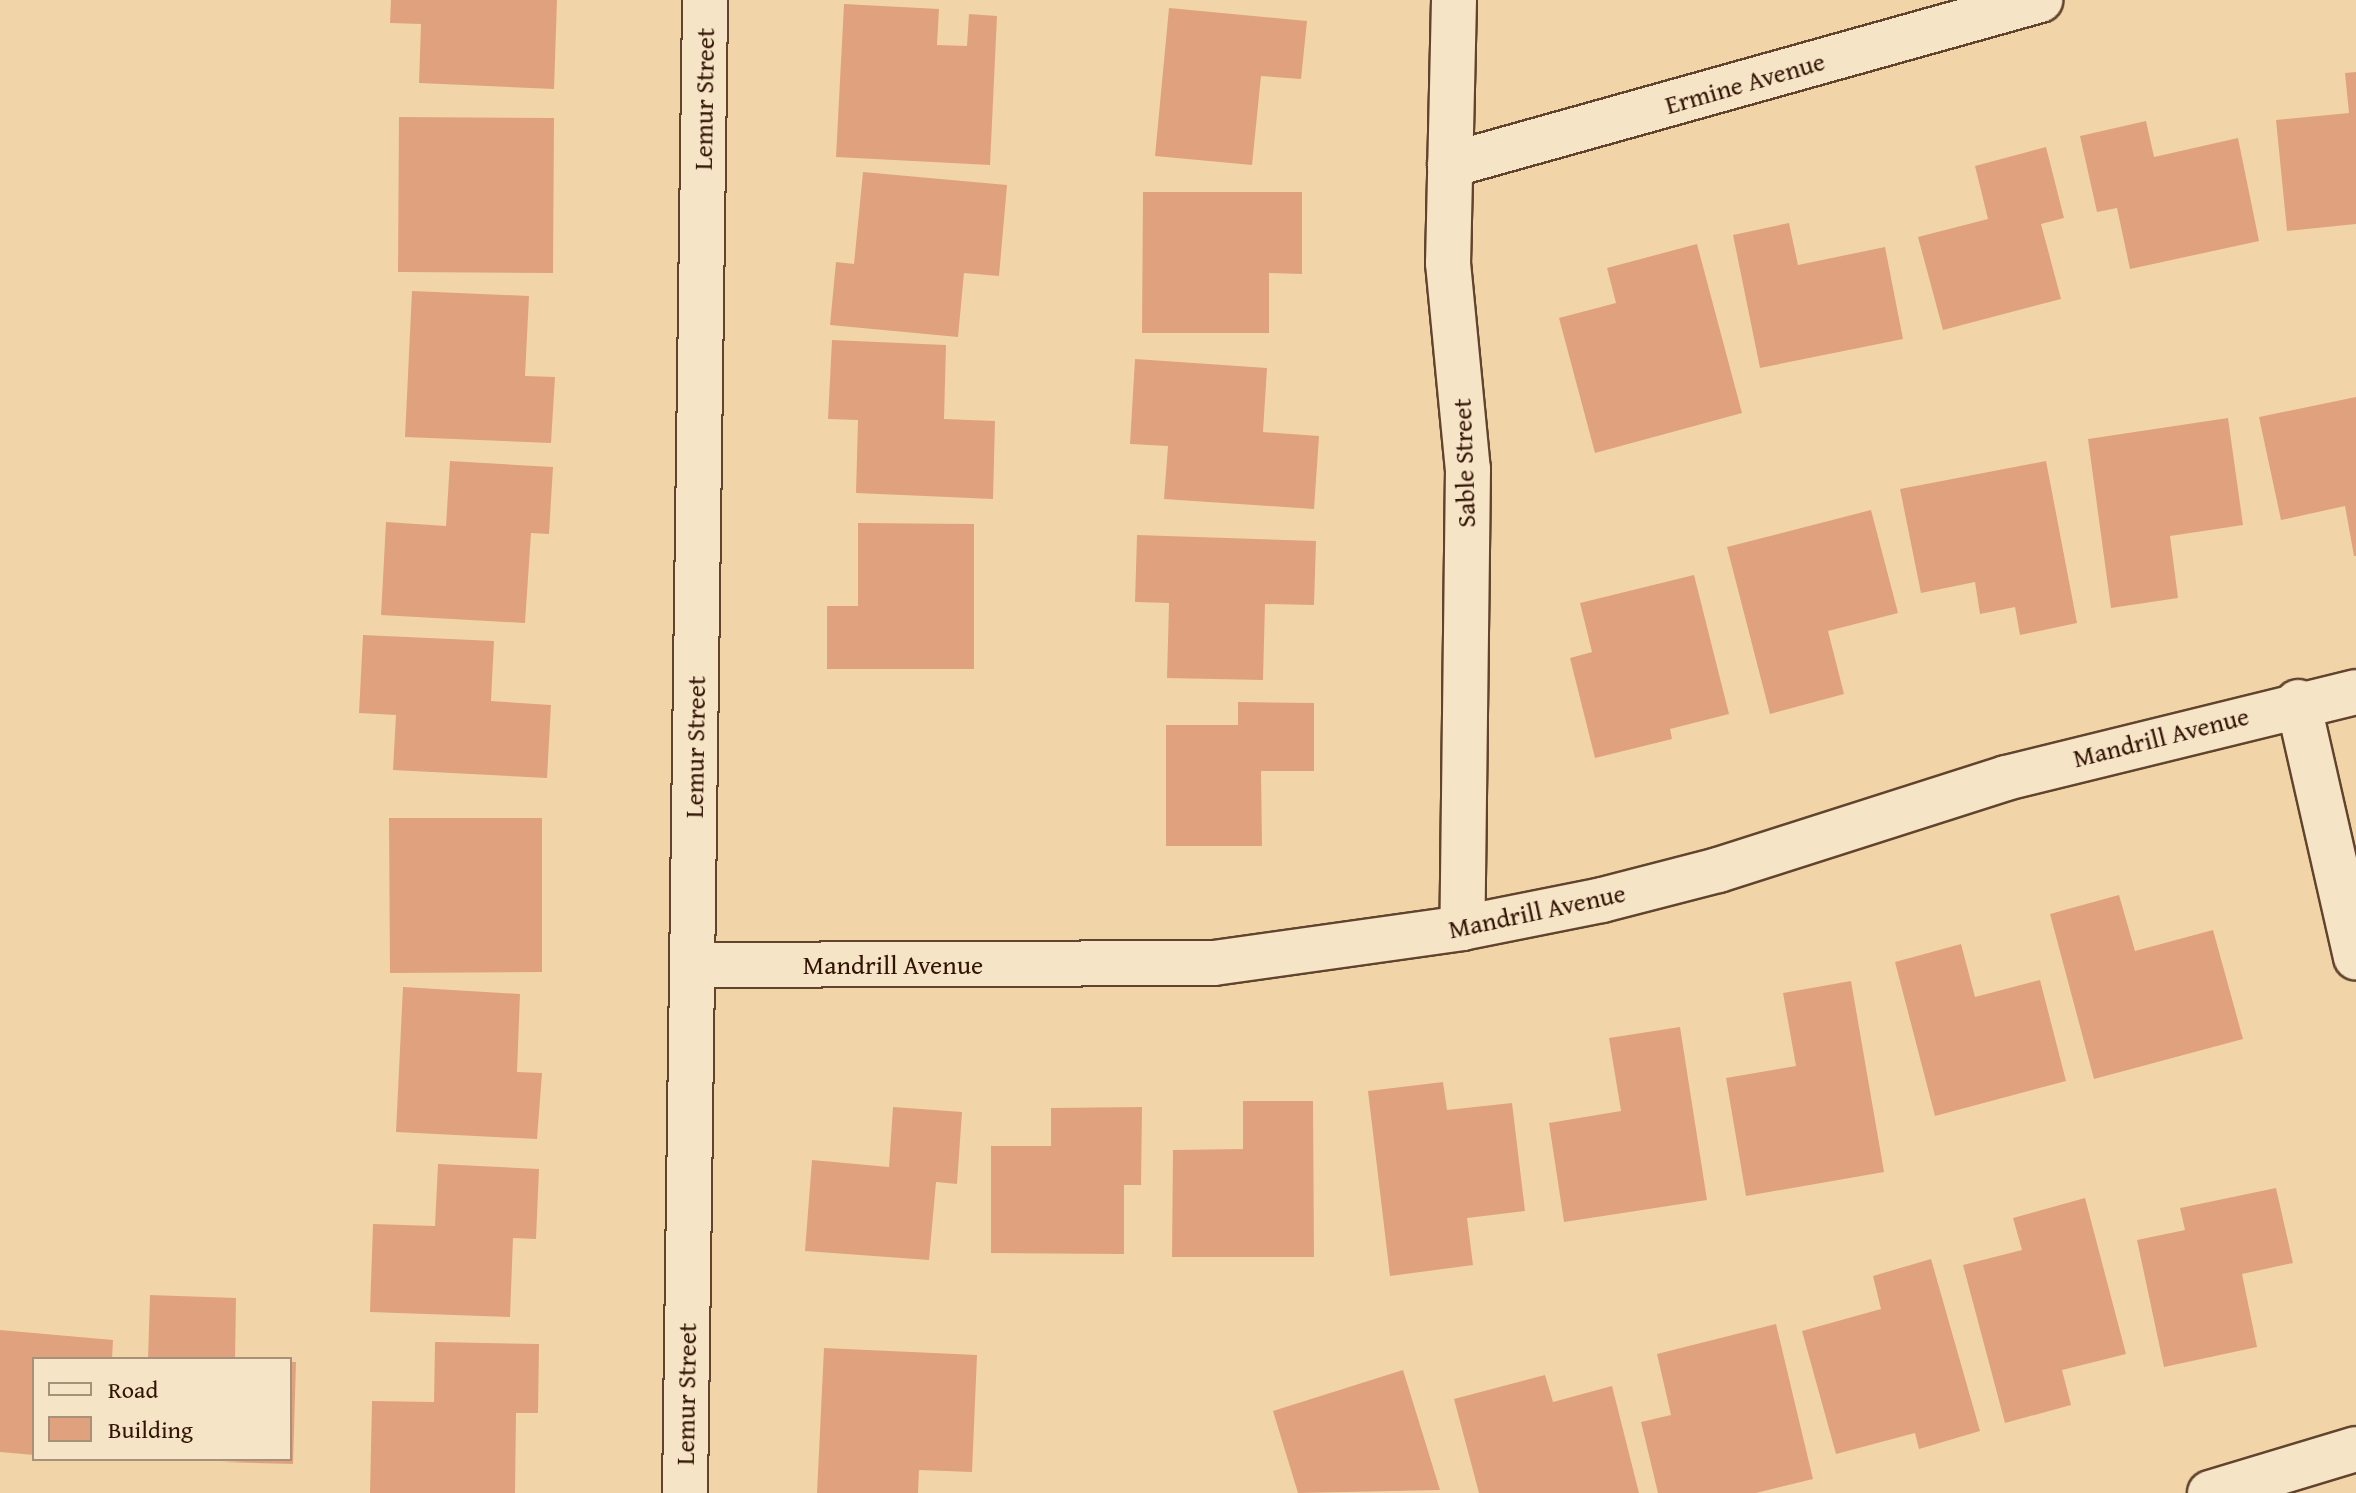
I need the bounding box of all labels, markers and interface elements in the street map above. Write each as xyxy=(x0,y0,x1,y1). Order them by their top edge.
street label: Lemur Street xyxy=(687,28,721,170)
street label: Ermine Avenue xyxy=(1661,45,1829,121)
street label: Sable Street xyxy=(1446,398,1482,528)
street label: Lemur Street xyxy=(678,676,712,818)
street label: Mandrill Avenue xyxy=(2070,700,2252,774)
street label: Mandrill Avenue xyxy=(1446,877,1628,945)
street label: Mandrill Avenue xyxy=(803,949,983,981)
street label: Lemur Street xyxy=(669,1323,703,1465)
legend xyxy=(32,1357,292,1461)
text: Road xyxy=(108,1372,158,1407)
text: Building xyxy=(108,1412,193,1447)

